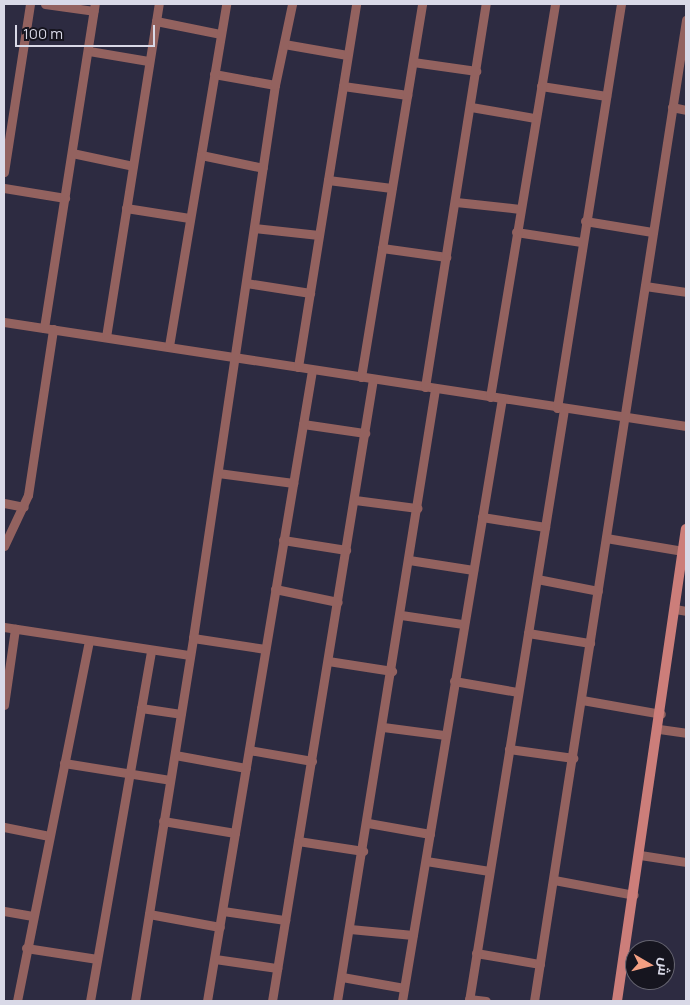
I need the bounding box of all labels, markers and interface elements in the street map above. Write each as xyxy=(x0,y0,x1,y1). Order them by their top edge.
scale bar xyxy=(18,15,158,47)
text: 100 m xyxy=(23,23,63,44)
north arrow xyxy=(625,940,675,990)
text: ش xyxy=(654,957,675,977)

